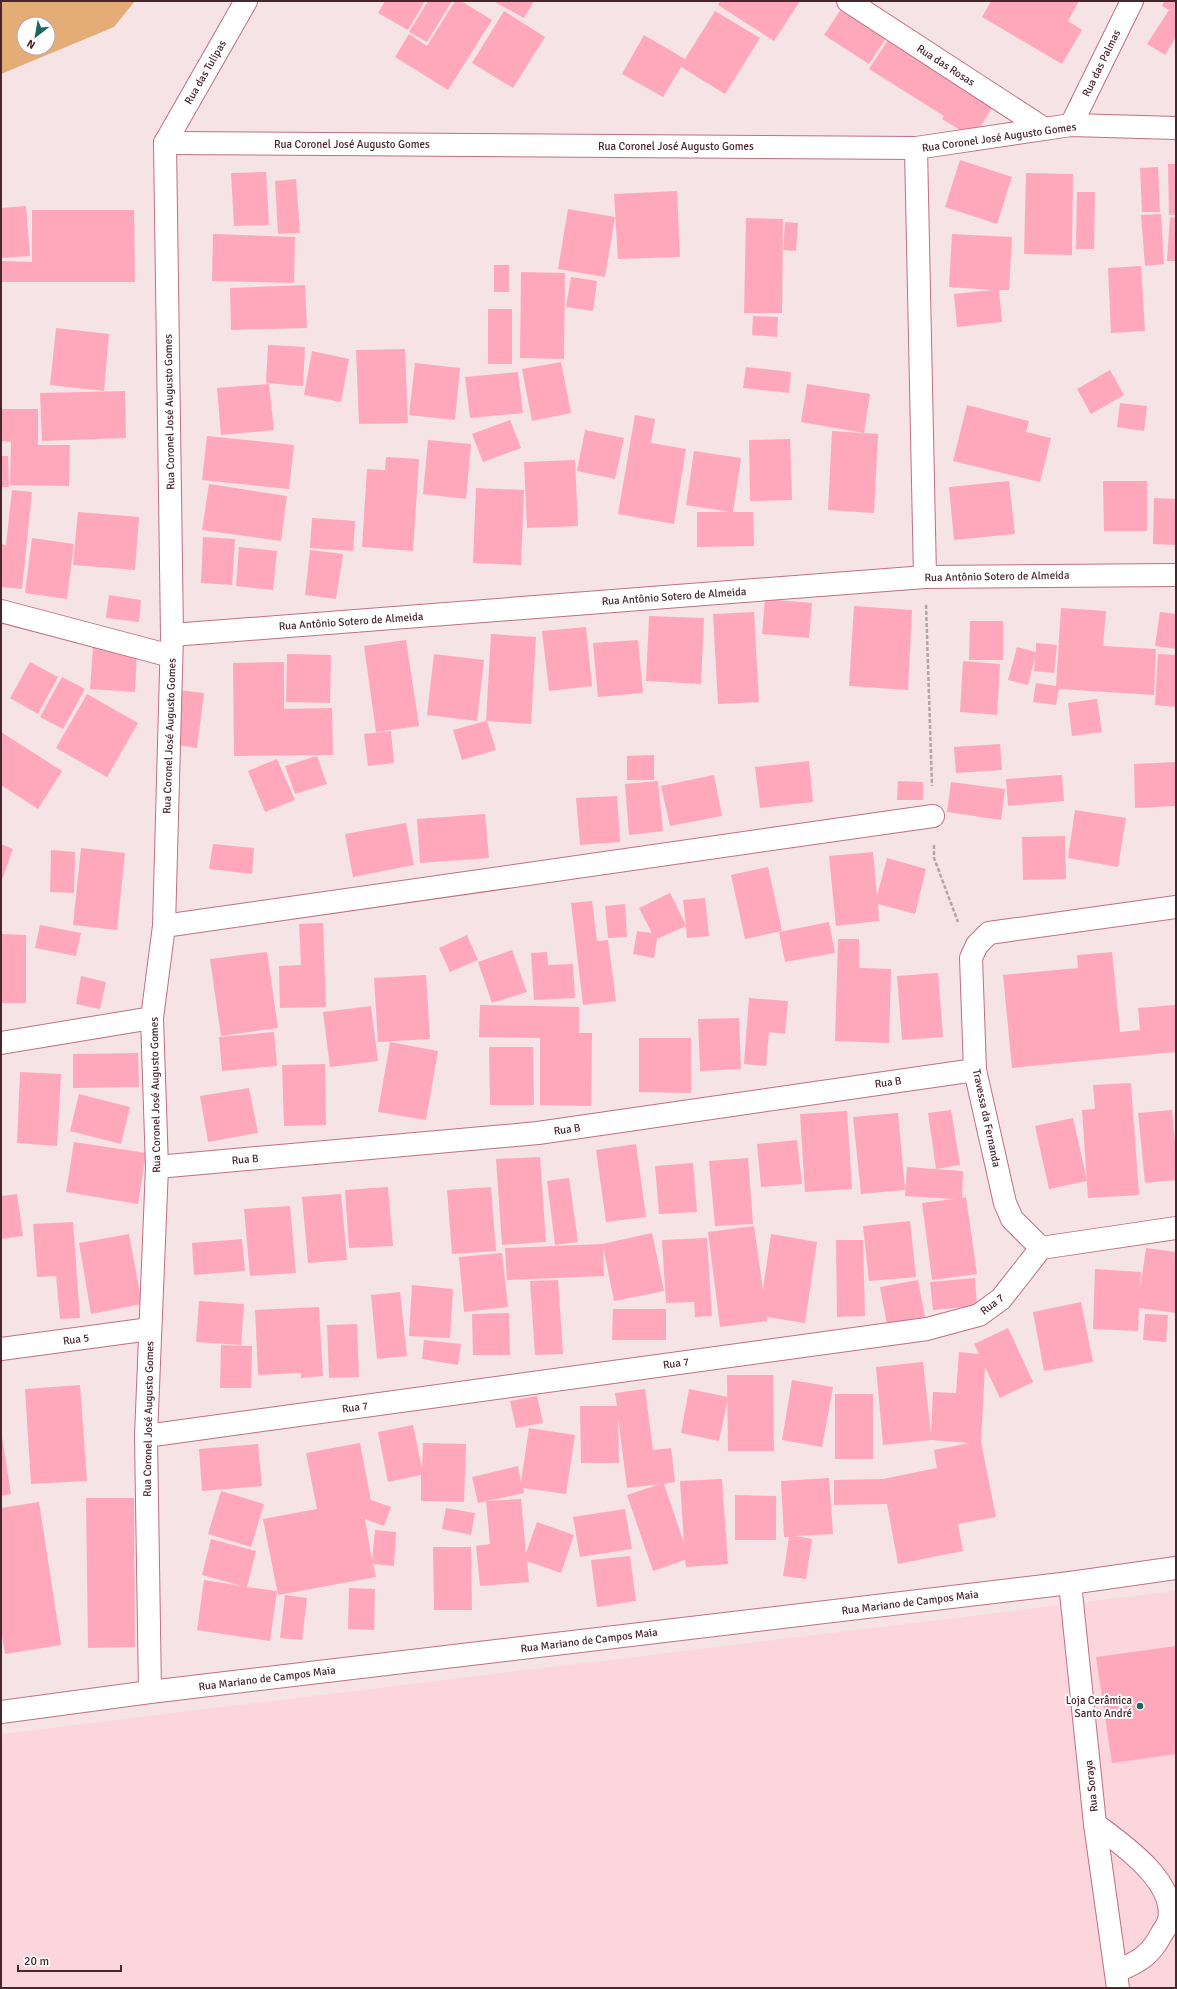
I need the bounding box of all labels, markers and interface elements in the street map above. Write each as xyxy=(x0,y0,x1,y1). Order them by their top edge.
north arrow xyxy=(16,16,56,56)
street label: Rua das Palmas xyxy=(1080,27,1123,99)
text: N xyxy=(24,37,38,52)
street label: Rua das Tulipas xyxy=(182,38,229,107)
street label: Rua das Rosas xyxy=(914,42,977,89)
street label: Rua Coronel José Augusto Gomes xyxy=(921,120,1077,155)
street label: Rua Coronel José Augusto Gomes xyxy=(274,138,430,151)
street label: Rua Coronel José Augusto Gomes xyxy=(598,140,754,153)
street label: Rua Coronel José Augusto Gomes xyxy=(162,334,177,490)
street label: Rua Antônio Sotero de Almeida xyxy=(924,569,1070,584)
street label: Rua Antônio Sotero de Almeida xyxy=(601,585,747,608)
street label: Rua Antônio Sotero de Almeida xyxy=(278,610,424,633)
street label: Rua Coronel José Augusto Gomes xyxy=(160,658,179,814)
street label: Rua Coronel José Augusto Gomes xyxy=(148,1017,163,1173)
street label: Travessa da Fernanda xyxy=(970,1068,1003,1169)
street label: Rua B xyxy=(874,1074,903,1091)
street label: Rua B xyxy=(553,1121,582,1138)
street label: Rua B xyxy=(231,1152,259,1167)
street label: Rua 7 xyxy=(978,1291,1007,1318)
street label: Rua 5 xyxy=(62,1331,90,1348)
street label: Rua Coronel José Augusto Gomes xyxy=(141,1341,156,1497)
street label: Rua 7 xyxy=(662,1355,690,1372)
street label: Rua 7 xyxy=(341,1399,369,1416)
street label: Rua Mariano de Campos Maia xyxy=(841,1588,980,1617)
street label: Rua Mariano de Campos Maia xyxy=(520,1626,659,1655)
street label: Rua Mariano de Campos Maia xyxy=(198,1664,337,1693)
place label: Loja Cerâmica Santo André xyxy=(1066,1694,1132,1720)
marker: Loja Cerâmica Santo André xyxy=(1135,1701,1145,1711)
street label: Rua Soraya xyxy=(1082,1759,1101,1813)
scale bar xyxy=(18,1947,121,1973)
text: 20 m xyxy=(24,1954,49,1969)

